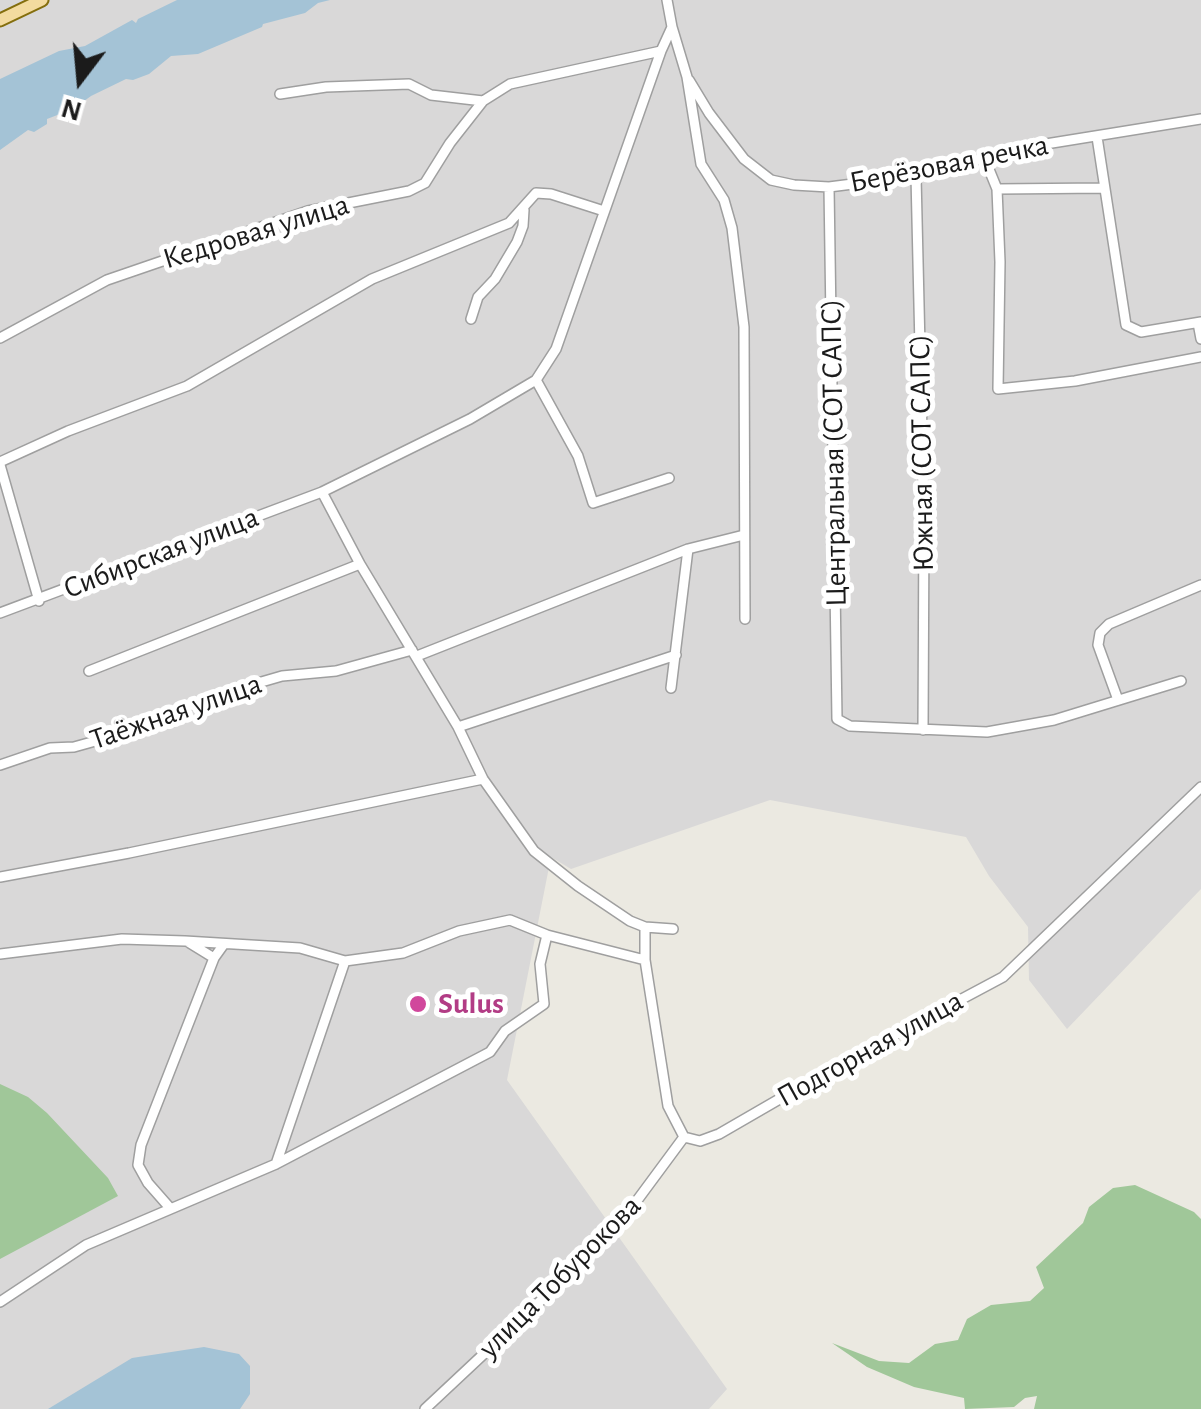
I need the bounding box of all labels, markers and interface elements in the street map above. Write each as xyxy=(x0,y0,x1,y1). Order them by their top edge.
north arrow xyxy=(30,30,130,130)
text: N xyxy=(59,93,85,125)
street label: Берёзовая речка xyxy=(846,127,1052,201)
street label: Кедровая улица xyxy=(159,187,353,277)
street label: Центральная (СОТ САПС) xyxy=(813,299,855,607)
street label: Южная (СОТ САПС) xyxy=(902,334,942,572)
street label: Сибирская улица xyxy=(58,499,264,607)
street label: Таёжная улица xyxy=(86,666,266,758)
street label: Подгорная улица xyxy=(771,983,969,1115)
place label: Sulus xyxy=(438,986,504,1022)
marker: Sulus xyxy=(407,993,429,1015)
street label: улица Тобурокова xyxy=(471,1188,649,1366)

